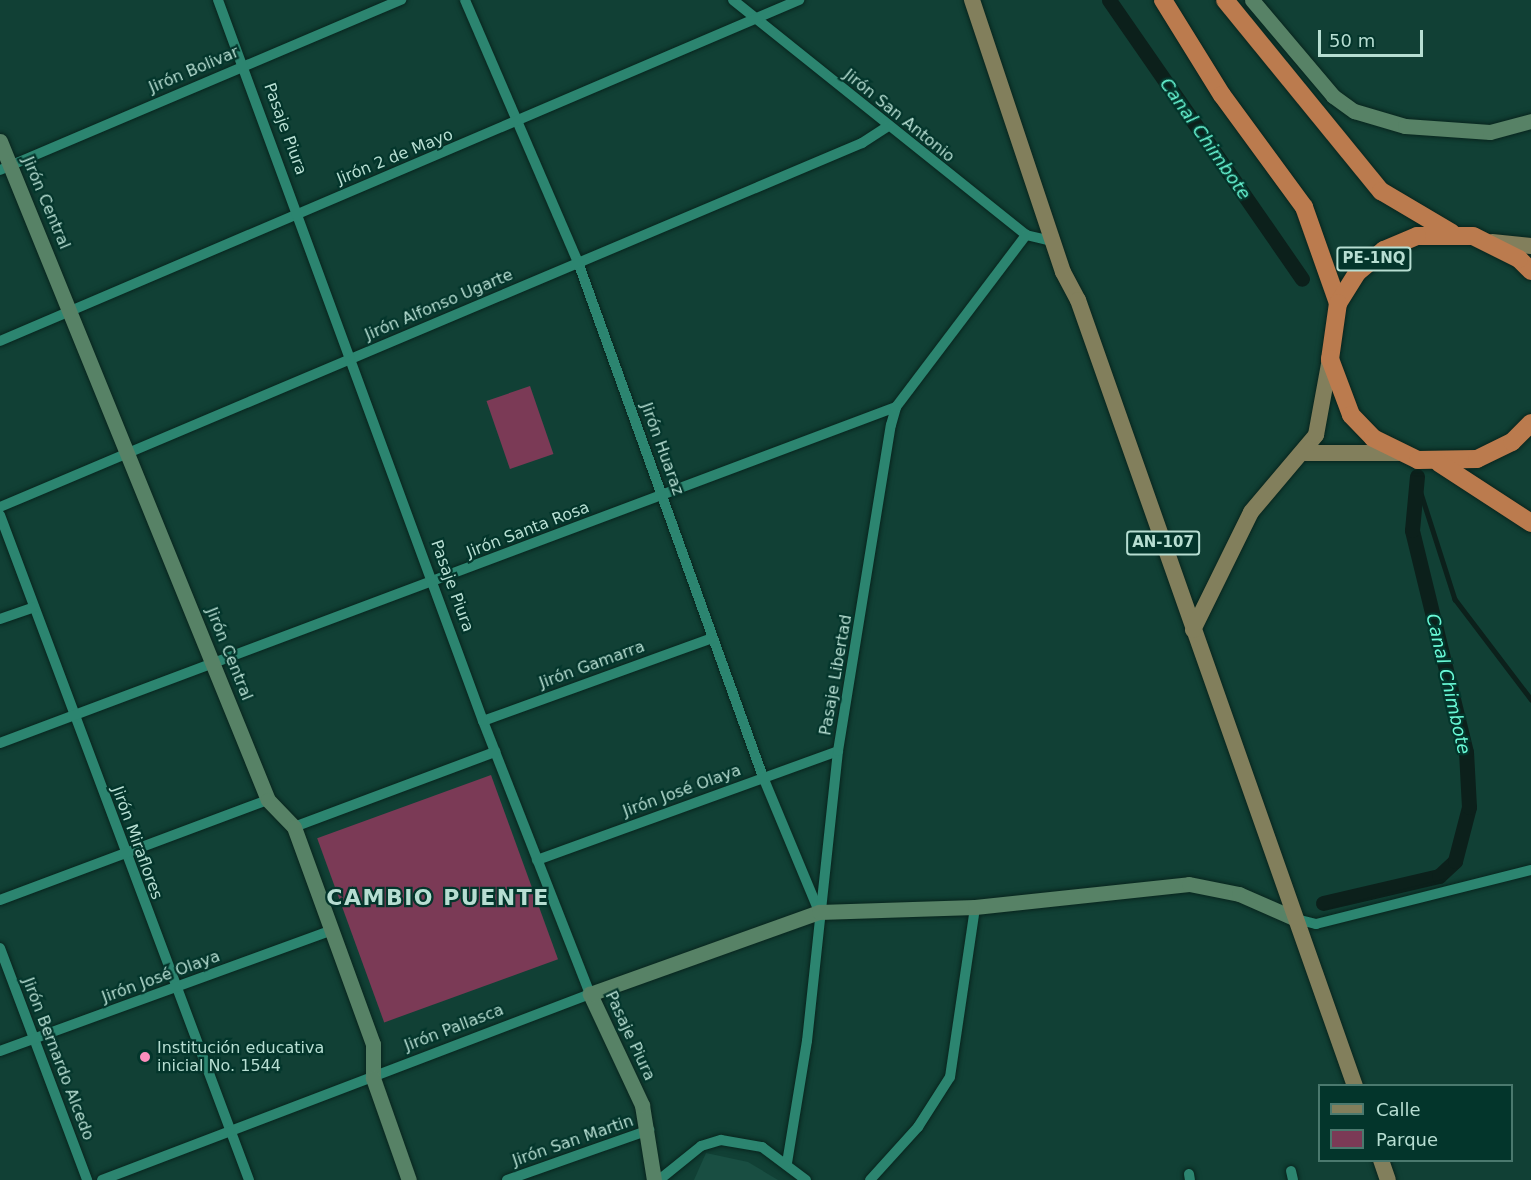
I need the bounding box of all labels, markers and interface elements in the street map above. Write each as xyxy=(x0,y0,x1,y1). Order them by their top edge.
scale bar xyxy=(1321,18,1426,56)
text: 50 m xyxy=(1329,30,1375,51)
street label: Jirón Bolivar xyxy=(146,42,242,98)
street label: Jirón San Antonio xyxy=(840,65,958,167)
water label: Canal Chimbote xyxy=(1155,74,1255,204)
street label: Pasaje Piura xyxy=(259,80,311,178)
street label: Jirón 2 de Mayo xyxy=(334,125,456,189)
street label: Jirón Central xyxy=(18,154,74,252)
road number: PE-1NQ xyxy=(1335,247,1413,271)
street label: Jirón Alfonso Ugarte xyxy=(362,265,516,345)
street label: Jirón Huaraz xyxy=(636,400,688,498)
street label: Jirón Santa Rosa xyxy=(464,498,592,562)
road number: AN-107 xyxy=(1126,531,1200,555)
street label: Pasaje Piura xyxy=(426,537,478,635)
street label: Jirón Central xyxy=(202,605,256,703)
water label: Canal Chimbote xyxy=(1421,611,1475,757)
street label: Pasaje Libertad xyxy=(816,613,856,737)
street label: Jirón Gamarra xyxy=(537,637,647,693)
street label: Jirón José Olaya xyxy=(620,761,744,821)
street label: Jirón Miraflores xyxy=(108,784,166,902)
district label: CAMBIO PUENTE xyxy=(326,885,550,911)
street label: Jirón José Olaya xyxy=(99,947,223,1007)
street label: Jirón Bernardo Alcedo xyxy=(18,975,98,1143)
street label: Pasaje Piura xyxy=(601,988,659,1084)
street label: Jirón Pallasca xyxy=(402,1000,506,1056)
place label: Institución educativa inicial No. 1544 xyxy=(157,1038,324,1076)
marker: Institución educativa inicial No. 1544 xyxy=(138,1050,152,1064)
legend xyxy=(1318,1084,1513,1162)
text: Calle xyxy=(1376,1099,1421,1120)
street label: Jirón San Martin xyxy=(510,1111,636,1171)
text: Parque xyxy=(1376,1129,1438,1150)

